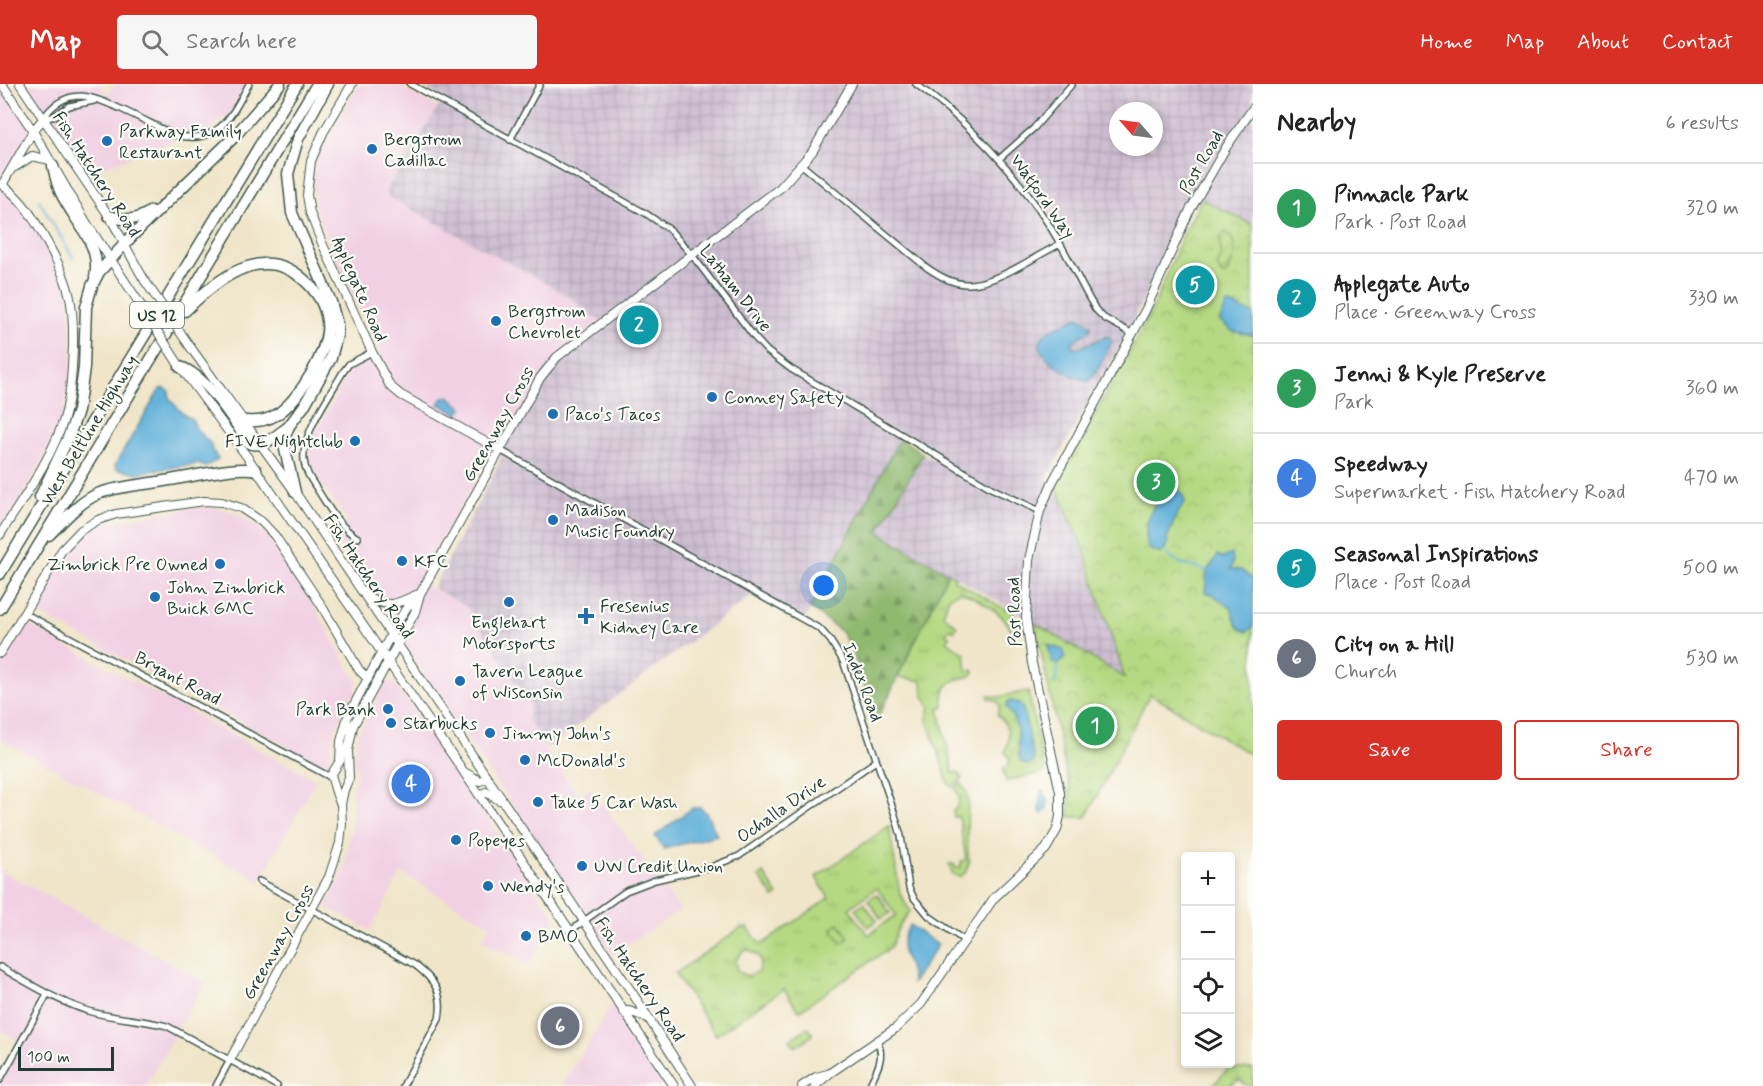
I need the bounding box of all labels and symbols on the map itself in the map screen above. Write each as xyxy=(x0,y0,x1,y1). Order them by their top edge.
north arrow xyxy=(1109,102,1163,156)
street label: Fish Hatchery Road xyxy=(46,107,146,242)
place label: Parkway Family Restaurant xyxy=(119,120,242,165)
street label: Post Road xyxy=(1174,126,1230,199)
place label: Bergstrom Cadillac xyxy=(384,128,462,173)
marker: Parkway Family Restaurant xyxy=(100,134,114,148)
marker: Bergstrom Cadillac xyxy=(365,142,379,156)
street label: Watford Way xyxy=(1003,149,1080,245)
street label: Applegate Road xyxy=(324,233,393,346)
street label: Latham Drive xyxy=(694,240,777,337)
pin: 5 xyxy=(1176,262,1214,308)
place label: Bergstrom Chevrolet xyxy=(508,300,586,345)
road number: US 12 xyxy=(130,302,184,328)
pin: 2 xyxy=(620,302,658,348)
marker: Bergstrom Chevrolet xyxy=(489,314,503,328)
street label: West Beltline Highway xyxy=(35,351,145,511)
street label: Greenway Cross xyxy=(457,362,541,486)
place label: Conney Safety xyxy=(724,386,844,410)
marker: Conney Safety xyxy=(705,390,719,404)
place label: Paco's Tacos xyxy=(565,403,661,427)
marker: Paco's Tacos xyxy=(546,407,560,421)
place label: FIVE Nightclub xyxy=(225,430,343,454)
marker: FIVE Nightclub xyxy=(348,434,362,448)
pin: 3 xyxy=(1136,460,1176,504)
place label: Madison Music Foundry xyxy=(565,499,675,544)
street label: Fish Hatchery Road xyxy=(318,509,419,644)
marker: Madison Music Foundry xyxy=(546,513,560,527)
place label: KFC xyxy=(414,550,448,574)
place label: Zimbrick Pre Owned xyxy=(47,553,208,577)
marker: KFC xyxy=(395,554,409,568)
marker: Zimbrick Pre Owned xyxy=(213,557,227,571)
your location xyxy=(809,571,838,600)
place label: John Zimbrick Buick GMC xyxy=(167,576,285,621)
street label: Post Road xyxy=(1002,577,1028,647)
marker: John Zimbrick Buick GMC xyxy=(148,590,162,604)
marker: Englehart Motorsports xyxy=(502,595,516,609)
place label: Fresenius Kidney Care xyxy=(600,595,699,640)
marker: Fresenius Kidney Care xyxy=(577,607,595,625)
place label: Englehart Motorsports xyxy=(462,611,556,656)
street label: Index Road xyxy=(836,639,888,725)
street label: Bryant Road xyxy=(130,646,225,712)
place label: Tavern League of Wisconsin xyxy=(472,660,583,705)
marker: Tavern League of Wisconsin xyxy=(453,674,467,688)
place label: Park Bank xyxy=(296,698,376,722)
marker: Park Bank xyxy=(381,702,395,716)
pin: 1 xyxy=(1076,704,1114,748)
place label: Starbucks xyxy=(403,712,477,736)
marker: Starbucks xyxy=(384,716,398,730)
place label: Jimmy John's xyxy=(502,722,611,746)
marker: Jimmy John's xyxy=(483,726,497,740)
place label: McDonald's xyxy=(537,749,625,773)
marker: McDonald's xyxy=(518,753,532,767)
pin: 4 xyxy=(392,762,430,806)
street label: Ochalla Drive xyxy=(732,770,831,849)
place label: Take 5 Car Wash xyxy=(550,791,678,815)
marker: Take 5 Car Wash xyxy=(531,795,545,809)
place label: Popeyes xyxy=(468,829,525,853)
marker: Popeyes xyxy=(449,833,463,847)
place label: UW Credit Union xyxy=(594,855,723,879)
marker: UW Credit Union xyxy=(575,859,589,873)
place label: Wendy's xyxy=(500,875,564,899)
marker: Wendy's xyxy=(481,879,495,893)
street label: Greenway Cross xyxy=(237,880,321,1004)
street label: Fish Hatchery Road xyxy=(589,912,690,1047)
place label: BMO xyxy=(538,925,578,949)
marker: BMO xyxy=(519,929,533,943)
pin: 6 xyxy=(540,1004,580,1048)
scale bar xyxy=(18,1044,114,1072)

